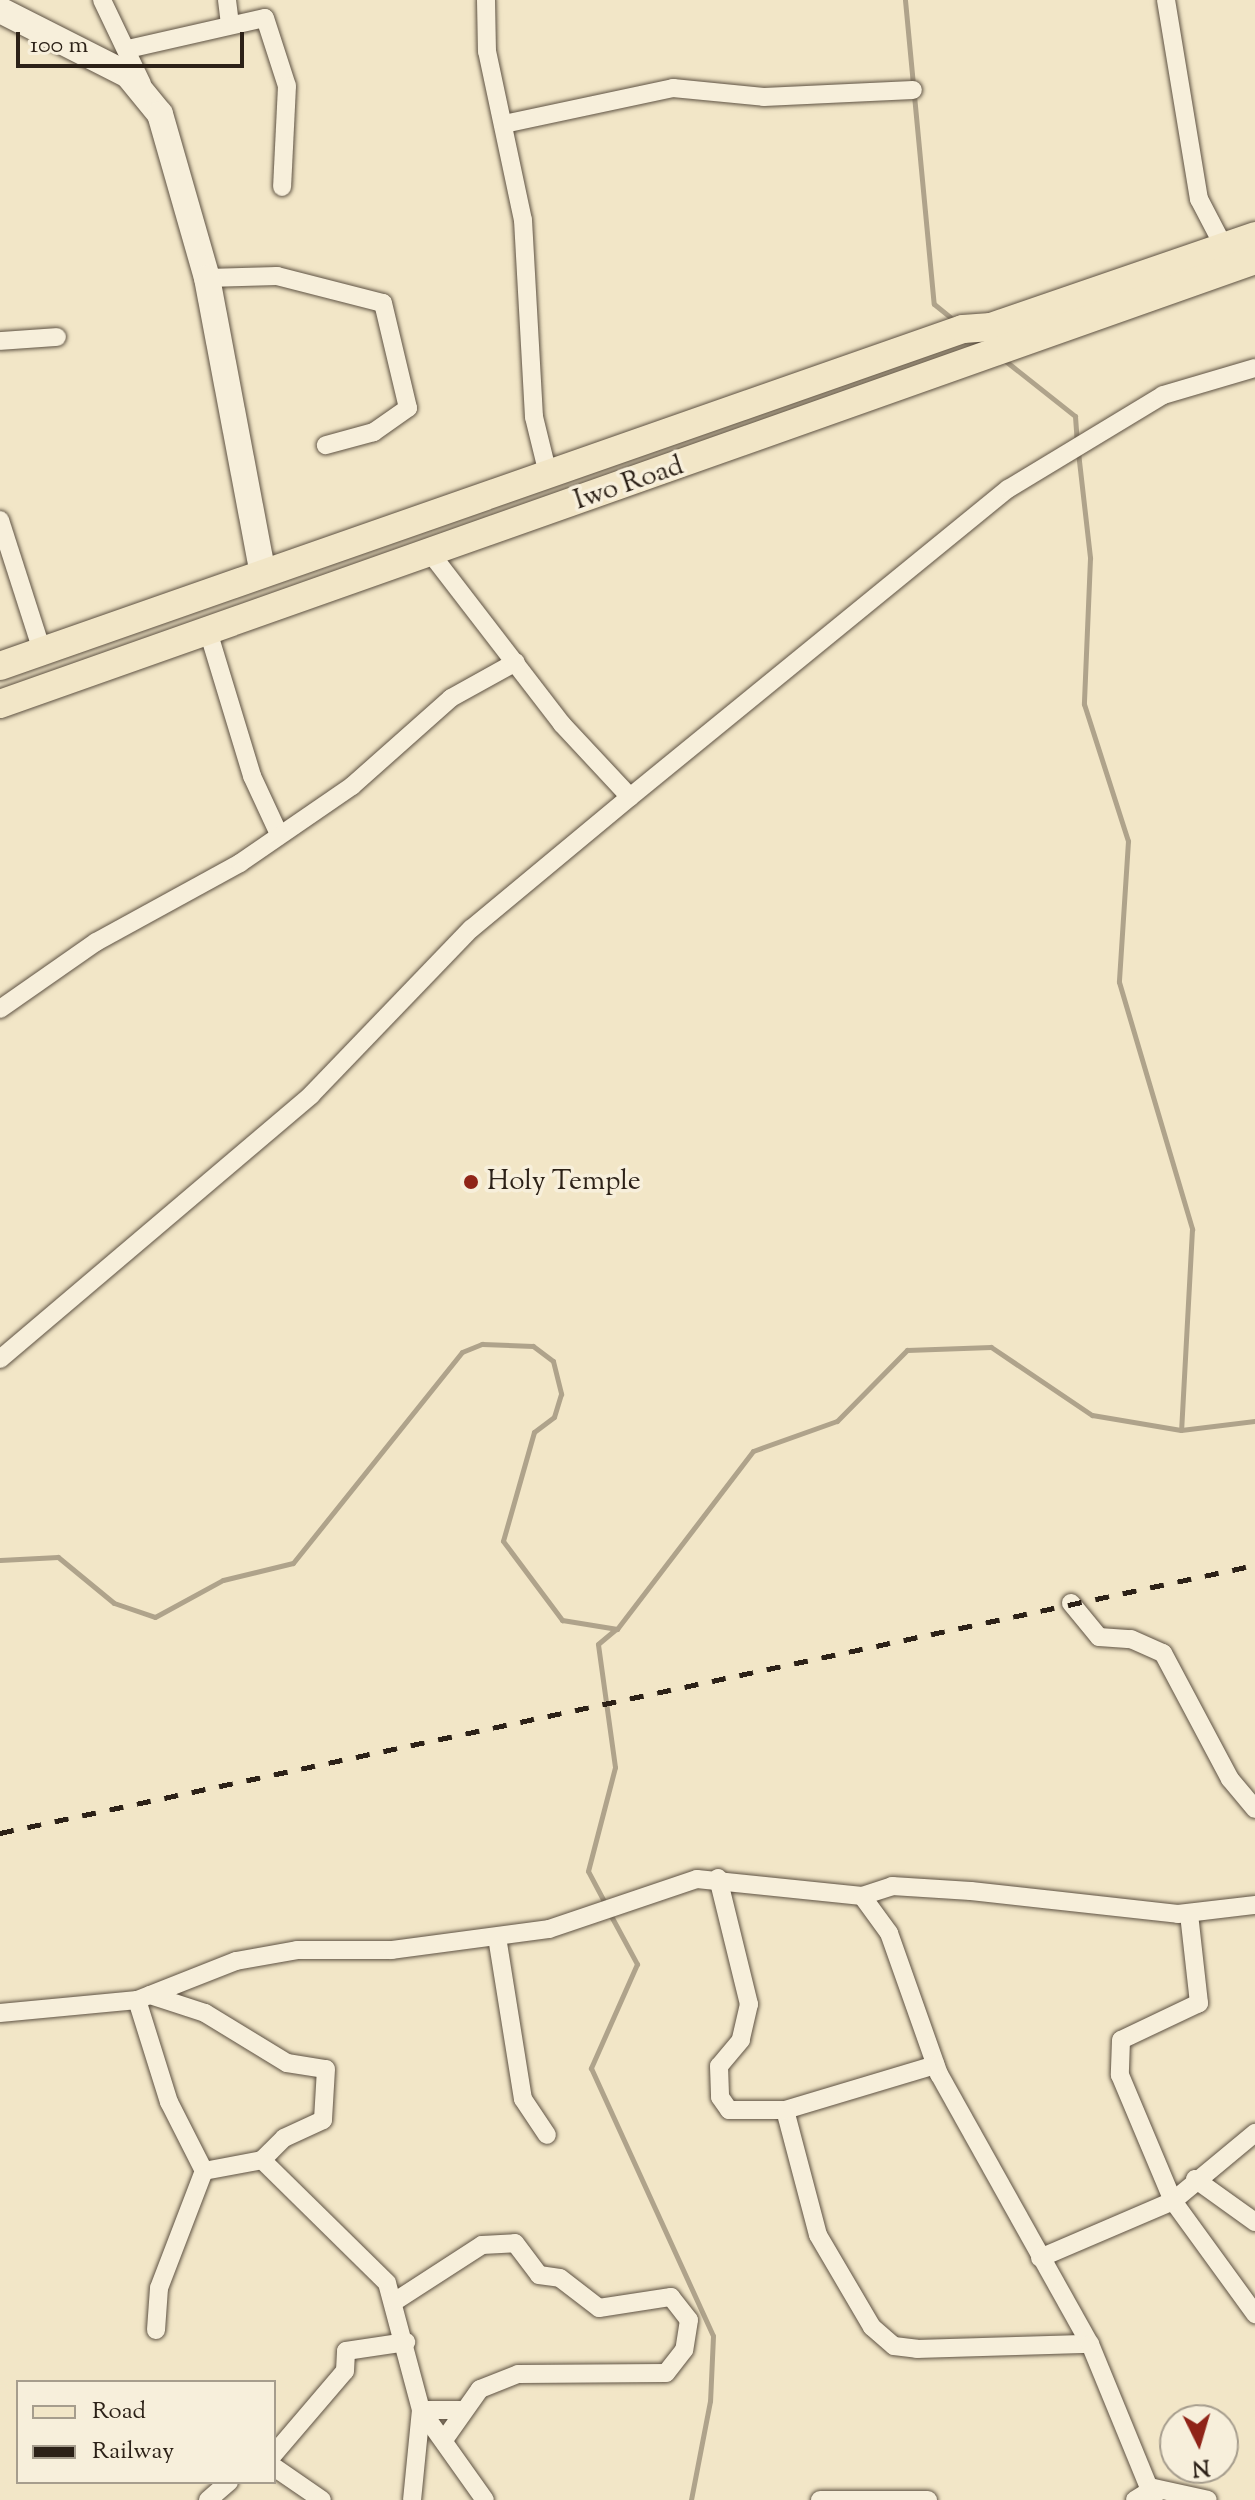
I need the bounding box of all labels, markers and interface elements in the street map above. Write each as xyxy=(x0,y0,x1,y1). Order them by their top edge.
scale bar xyxy=(20,16,248,66)
text: 100 m xyxy=(30,29,88,63)
street label: Iwo Road xyxy=(570,450,688,518)
place label: Holy Temple xyxy=(487,1165,641,1199)
marker: Holy Temple xyxy=(462,1173,480,1191)
legend xyxy=(16,2380,276,2484)
text: Road xyxy=(92,2395,146,2429)
north arrow xyxy=(1159,2404,1239,2484)
text: Railway xyxy=(92,2435,174,2469)
text: N xyxy=(1191,2449,1211,2483)

